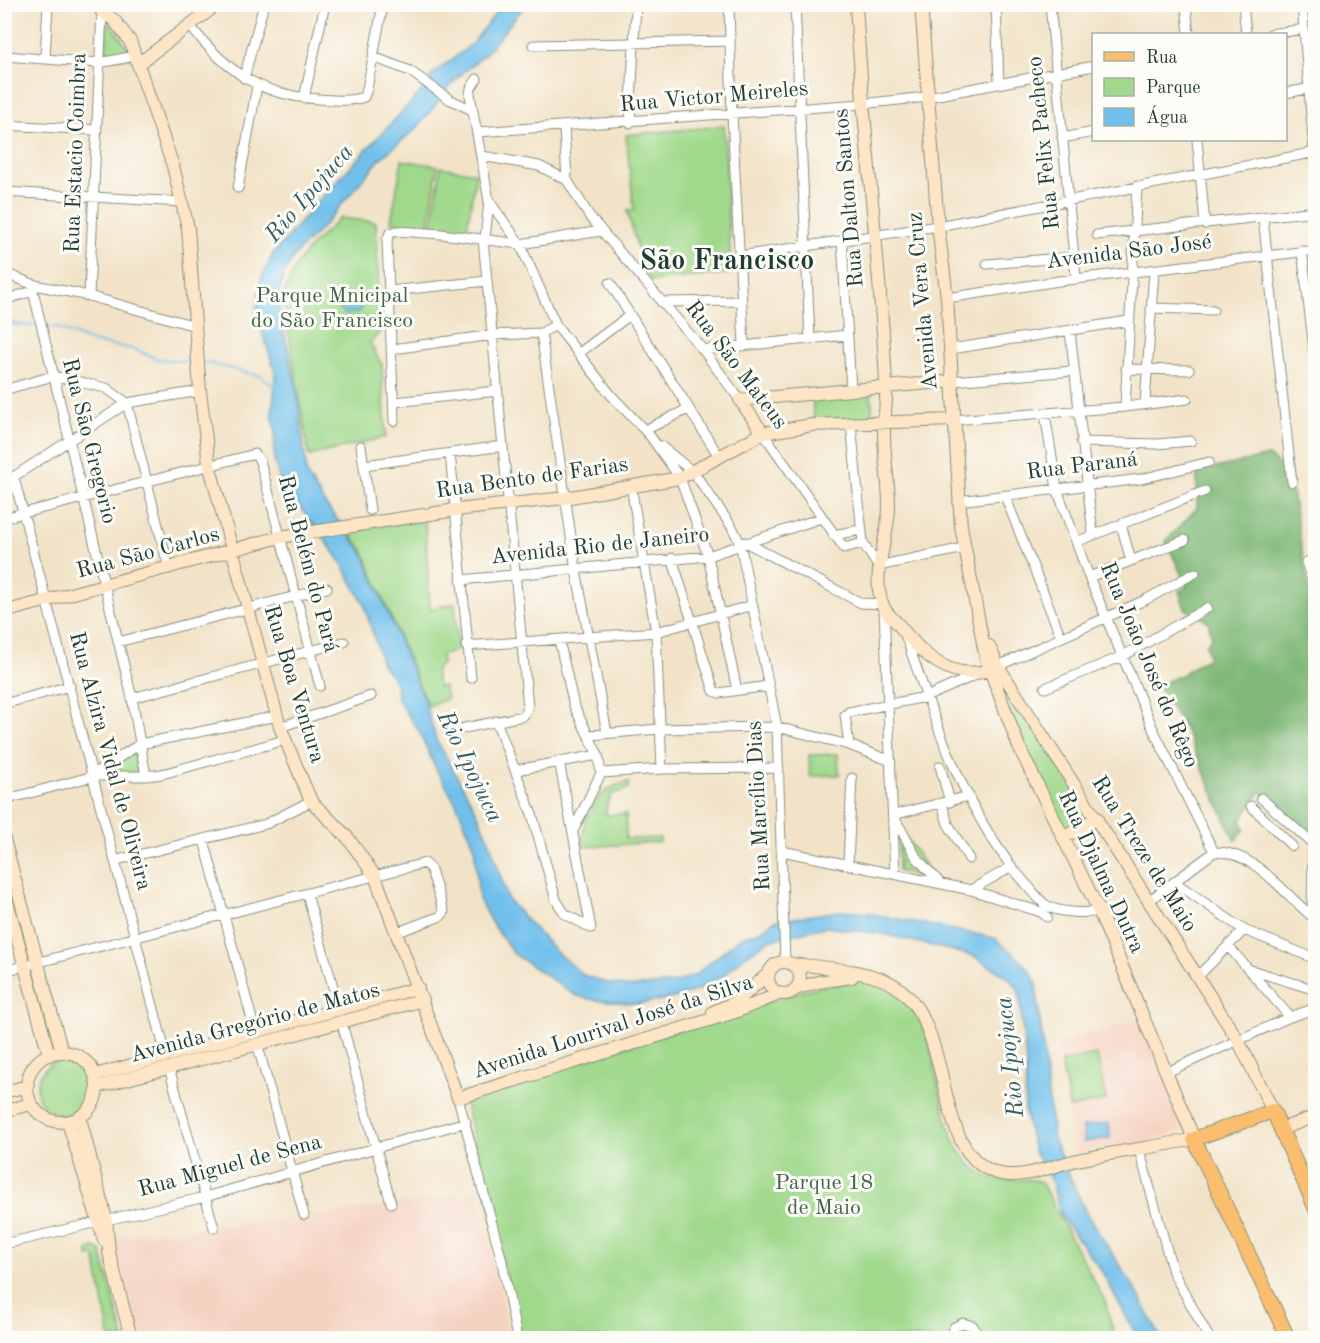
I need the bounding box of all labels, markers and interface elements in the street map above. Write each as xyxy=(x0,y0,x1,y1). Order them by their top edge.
legend xyxy=(1092,33,1287,141)
text: Rua xyxy=(1146,49,1177,67)
street label: Rua Estacio Coimbra xyxy=(62,52,90,254)
street label: Rua Felix Pacheco xyxy=(1024,55,1064,231)
street label: Rua Victor Meireles xyxy=(619,78,809,116)
text: Parque xyxy=(1146,79,1201,97)
text: Água xyxy=(1146,105,1188,127)
street label: Rua Dalton Santos xyxy=(830,108,868,288)
water label: Rio Ipojuca xyxy=(260,140,359,248)
street label: Avenida Vera Cruz xyxy=(904,211,942,391)
street label: Avenida São José xyxy=(1045,231,1213,273)
district label: São Francisco xyxy=(640,248,814,276)
park label: Parque Mnicipal do São Francisco xyxy=(251,285,413,332)
street label: Rua São Mateus xyxy=(681,297,791,433)
street label: Rua São Gregorio xyxy=(58,356,120,526)
street label: Rua Paraná xyxy=(1025,448,1139,484)
street label: Rua Bento de Farias xyxy=(434,454,630,502)
street label: Rua Belém do Pará xyxy=(274,473,342,655)
street label: Rua São Carlos xyxy=(74,523,222,583)
street label: Avenida Rio de Janeiro xyxy=(490,524,710,568)
street label: Rua João José do Rêgo xyxy=(1096,559,1202,771)
street label: Rua Boa Ventura xyxy=(260,602,329,766)
street label: Rua Alzira Vidal de Oliveira xyxy=(65,629,155,893)
water label: Rio Ipojuca xyxy=(431,706,506,827)
street label: Rua Marcílio Dias xyxy=(744,720,774,892)
street label: Rua Treze de Maio xyxy=(1087,772,1201,936)
street label: Rua Djalma Dutra xyxy=(1054,787,1148,957)
street label: Avenida Lourival José da Silva xyxy=(470,971,756,1083)
street label: Avenida Gregório de Matos xyxy=(128,979,382,1067)
water label: Rio Ipojuca xyxy=(993,995,1029,1120)
street label: Rua Miguel de Sena xyxy=(136,1131,324,1201)
park label: Parque 18 de Maio xyxy=(775,1172,873,1219)

